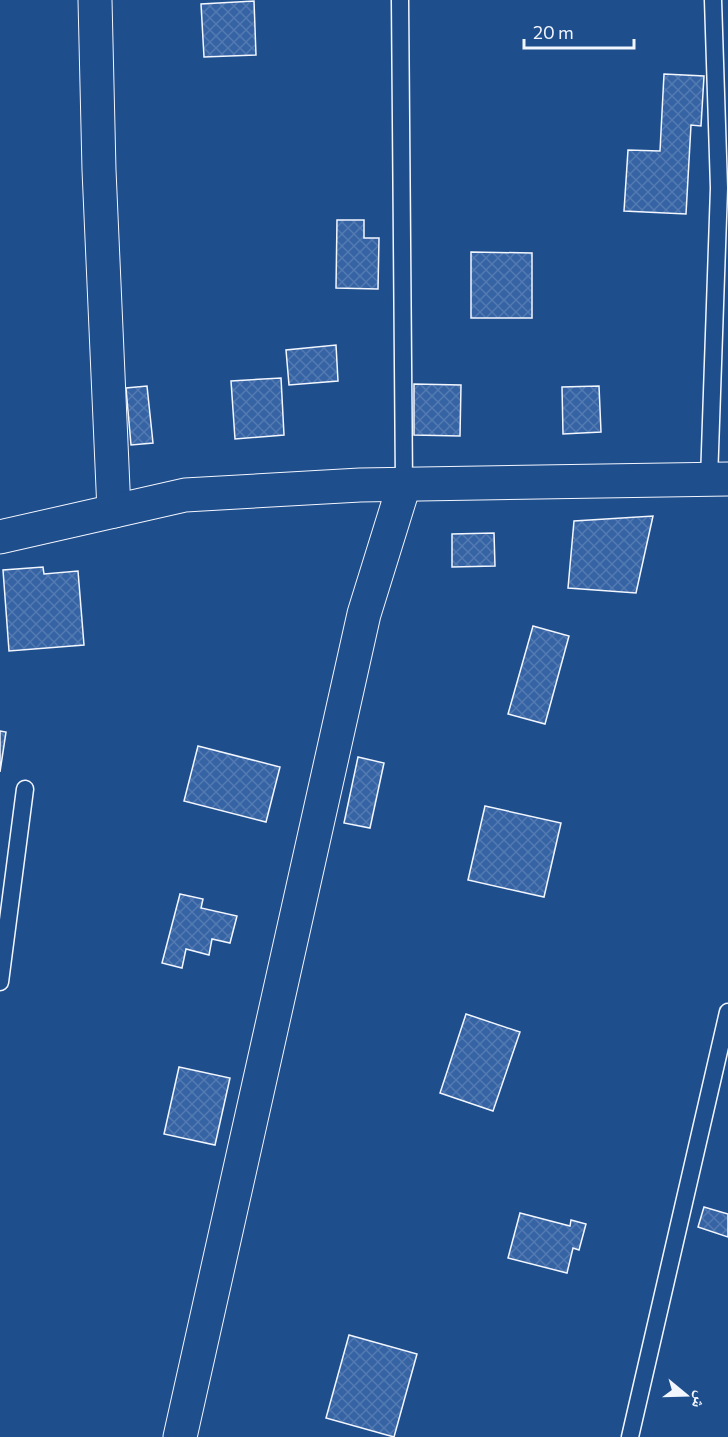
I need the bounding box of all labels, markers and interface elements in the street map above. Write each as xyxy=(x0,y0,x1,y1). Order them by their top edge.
scale bar xyxy=(524,12,634,50)
text: 20 m xyxy=(533,21,574,43)
north arrow xyxy=(656,1365,716,1425)
text: ش xyxy=(688,1389,712,1411)

